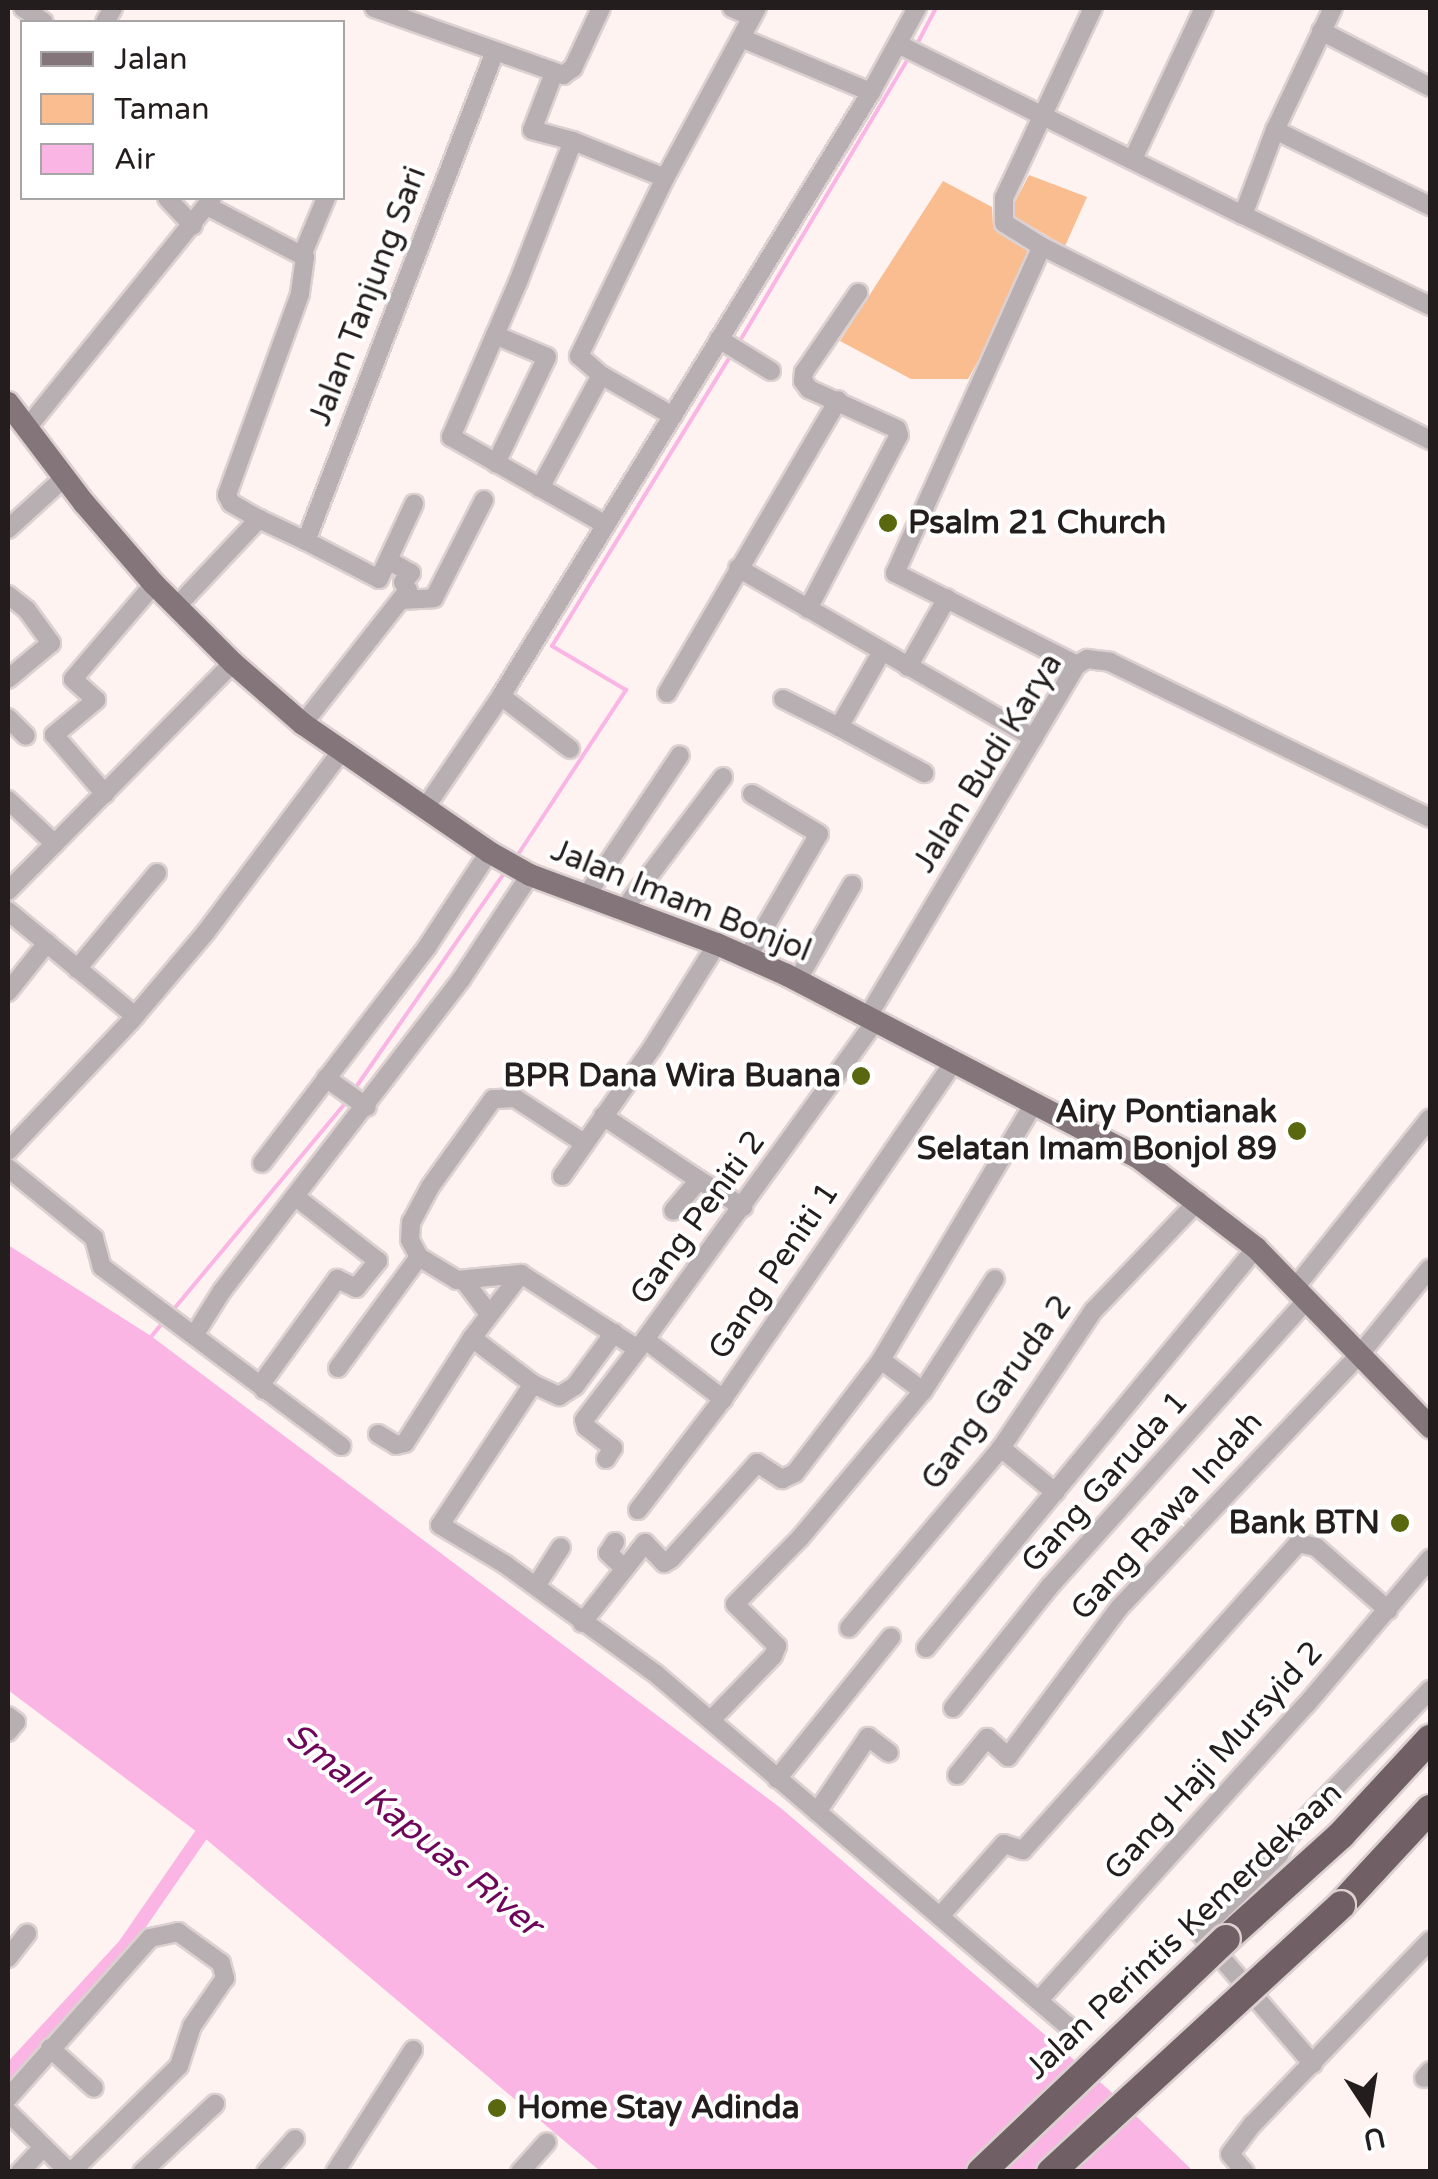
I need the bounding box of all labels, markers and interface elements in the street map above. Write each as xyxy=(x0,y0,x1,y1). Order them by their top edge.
legend xyxy=(20,20,345,200)
text: Jalan xyxy=(114,41,187,78)
text: Taman xyxy=(114,91,209,128)
text: Air xyxy=(114,141,155,178)
street label: Jalan Tanjung Sari xyxy=(301,161,435,431)
place label: Psalm 21 Church xyxy=(908,504,1166,542)
marker: Psalm 21 Church xyxy=(877,512,899,534)
street label: Jalan Budi Karya xyxy=(905,646,1071,880)
street label: Jalan Imam Bonjol xyxy=(545,831,817,971)
place label: BPR Dana Wira Buana xyxy=(503,1057,841,1095)
marker: BPR Dana Wira Buana xyxy=(850,1065,872,1087)
place label: Airy Pontianak Selatan Imam Bonjol 89 xyxy=(917,1094,1277,1169)
marker: Airy Pontianak Selatan Imam Bonjol 89 xyxy=(1286,1120,1308,1142)
street label: Gang Peniti 2 xyxy=(622,1124,774,1312)
street label: Gang Peniti 1 xyxy=(701,1175,847,1367)
street label: Gang Garuda 2 xyxy=(914,1288,1080,1498)
street label: Gang Garuda 1 xyxy=(1014,1383,1196,1581)
street label: Gang Rawa Indah xyxy=(1063,1404,1271,1628)
place label: Bank BTN xyxy=(1229,1504,1380,1542)
marker: Bank BTN xyxy=(1389,1512,1411,1534)
street label: Gang Haji Mursyid 2 xyxy=(1097,1634,1331,1888)
water label: Small Kapuas River xyxy=(278,1714,550,1946)
street label: Jalan Perintis Kemerdekaan xyxy=(1018,1774,1350,2088)
north arrow xyxy=(1318,2059,1418,2159)
place label: Home Stay Adinda xyxy=(517,2089,800,2127)
marker: Home Stay Adinda xyxy=(486,2097,508,2119)
text: U xyxy=(1360,2120,1388,2157)

